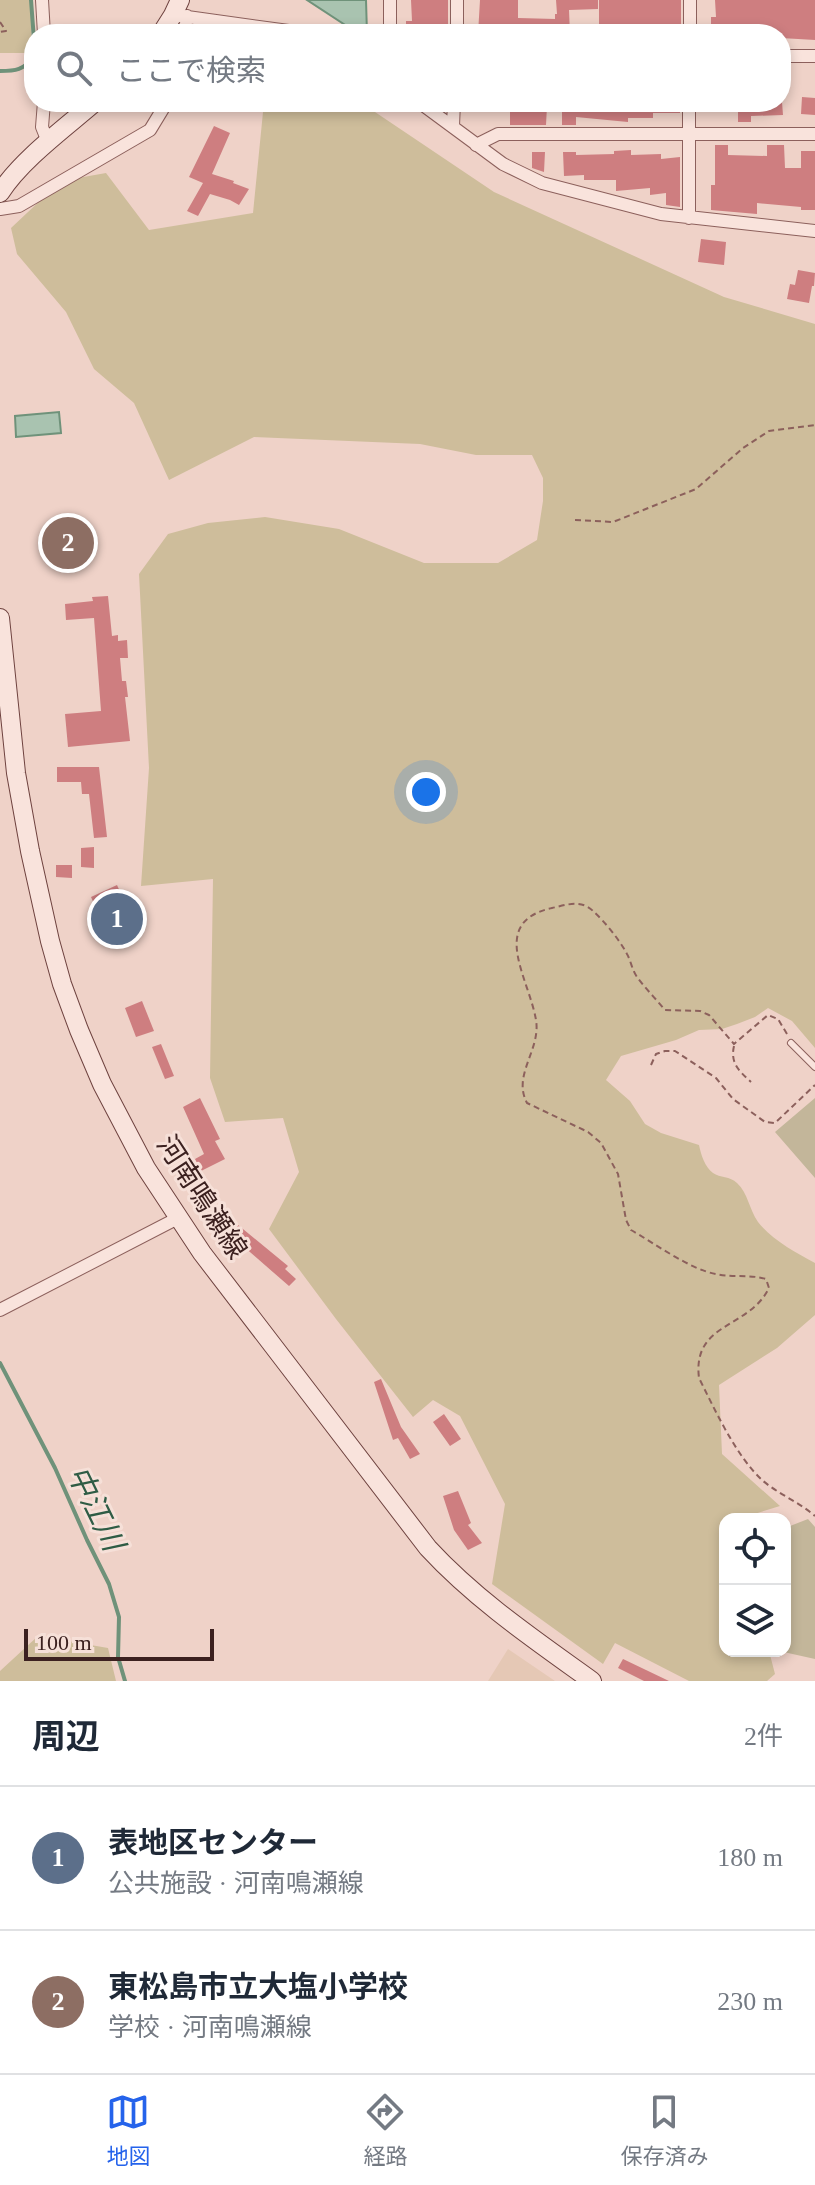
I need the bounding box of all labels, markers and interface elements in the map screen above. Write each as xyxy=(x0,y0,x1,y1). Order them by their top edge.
search box xyxy=(24,24,791,112)
icon: search xyxy=(52,46,96,90)
text: ここで検索 xyxy=(116,54,266,87)
pin: 2 xyxy=(42,513,94,573)
your location xyxy=(406,772,446,812)
pin: 1 xyxy=(91,889,143,949)
street label: 河南鳴瀬線 xyxy=(151,1130,253,1264)
water label: 中江川 xyxy=(61,1460,132,1558)
map controls xyxy=(719,1513,791,1657)
button: locate xyxy=(719,1513,791,1585)
button: layers xyxy=(719,1585,791,1657)
scale bar xyxy=(24,1625,214,1661)
text: 100 m xyxy=(36,1630,92,1655)
text: 周辺 xyxy=(32,1718,100,1755)
text: 2件 xyxy=(744,1722,783,1751)
text: 表地区センター xyxy=(108,1826,318,1859)
text: 1 xyxy=(52,1843,65,1872)
text: 180 m xyxy=(717,1843,783,1872)
text: 公共施設 · 河南鳴瀬線 xyxy=(108,1869,364,1898)
text: 東松島市立大塩小学校 xyxy=(108,1970,408,2003)
text: 2 xyxy=(52,1987,65,2016)
text: 230 m xyxy=(717,1987,783,2016)
text: 学校 · 河南鳴瀬線 xyxy=(108,2013,312,2042)
tab: 地図 xyxy=(106,2090,151,2170)
tab: 経路 xyxy=(363,2090,408,2170)
tab: 保存済み xyxy=(620,2090,709,2170)

